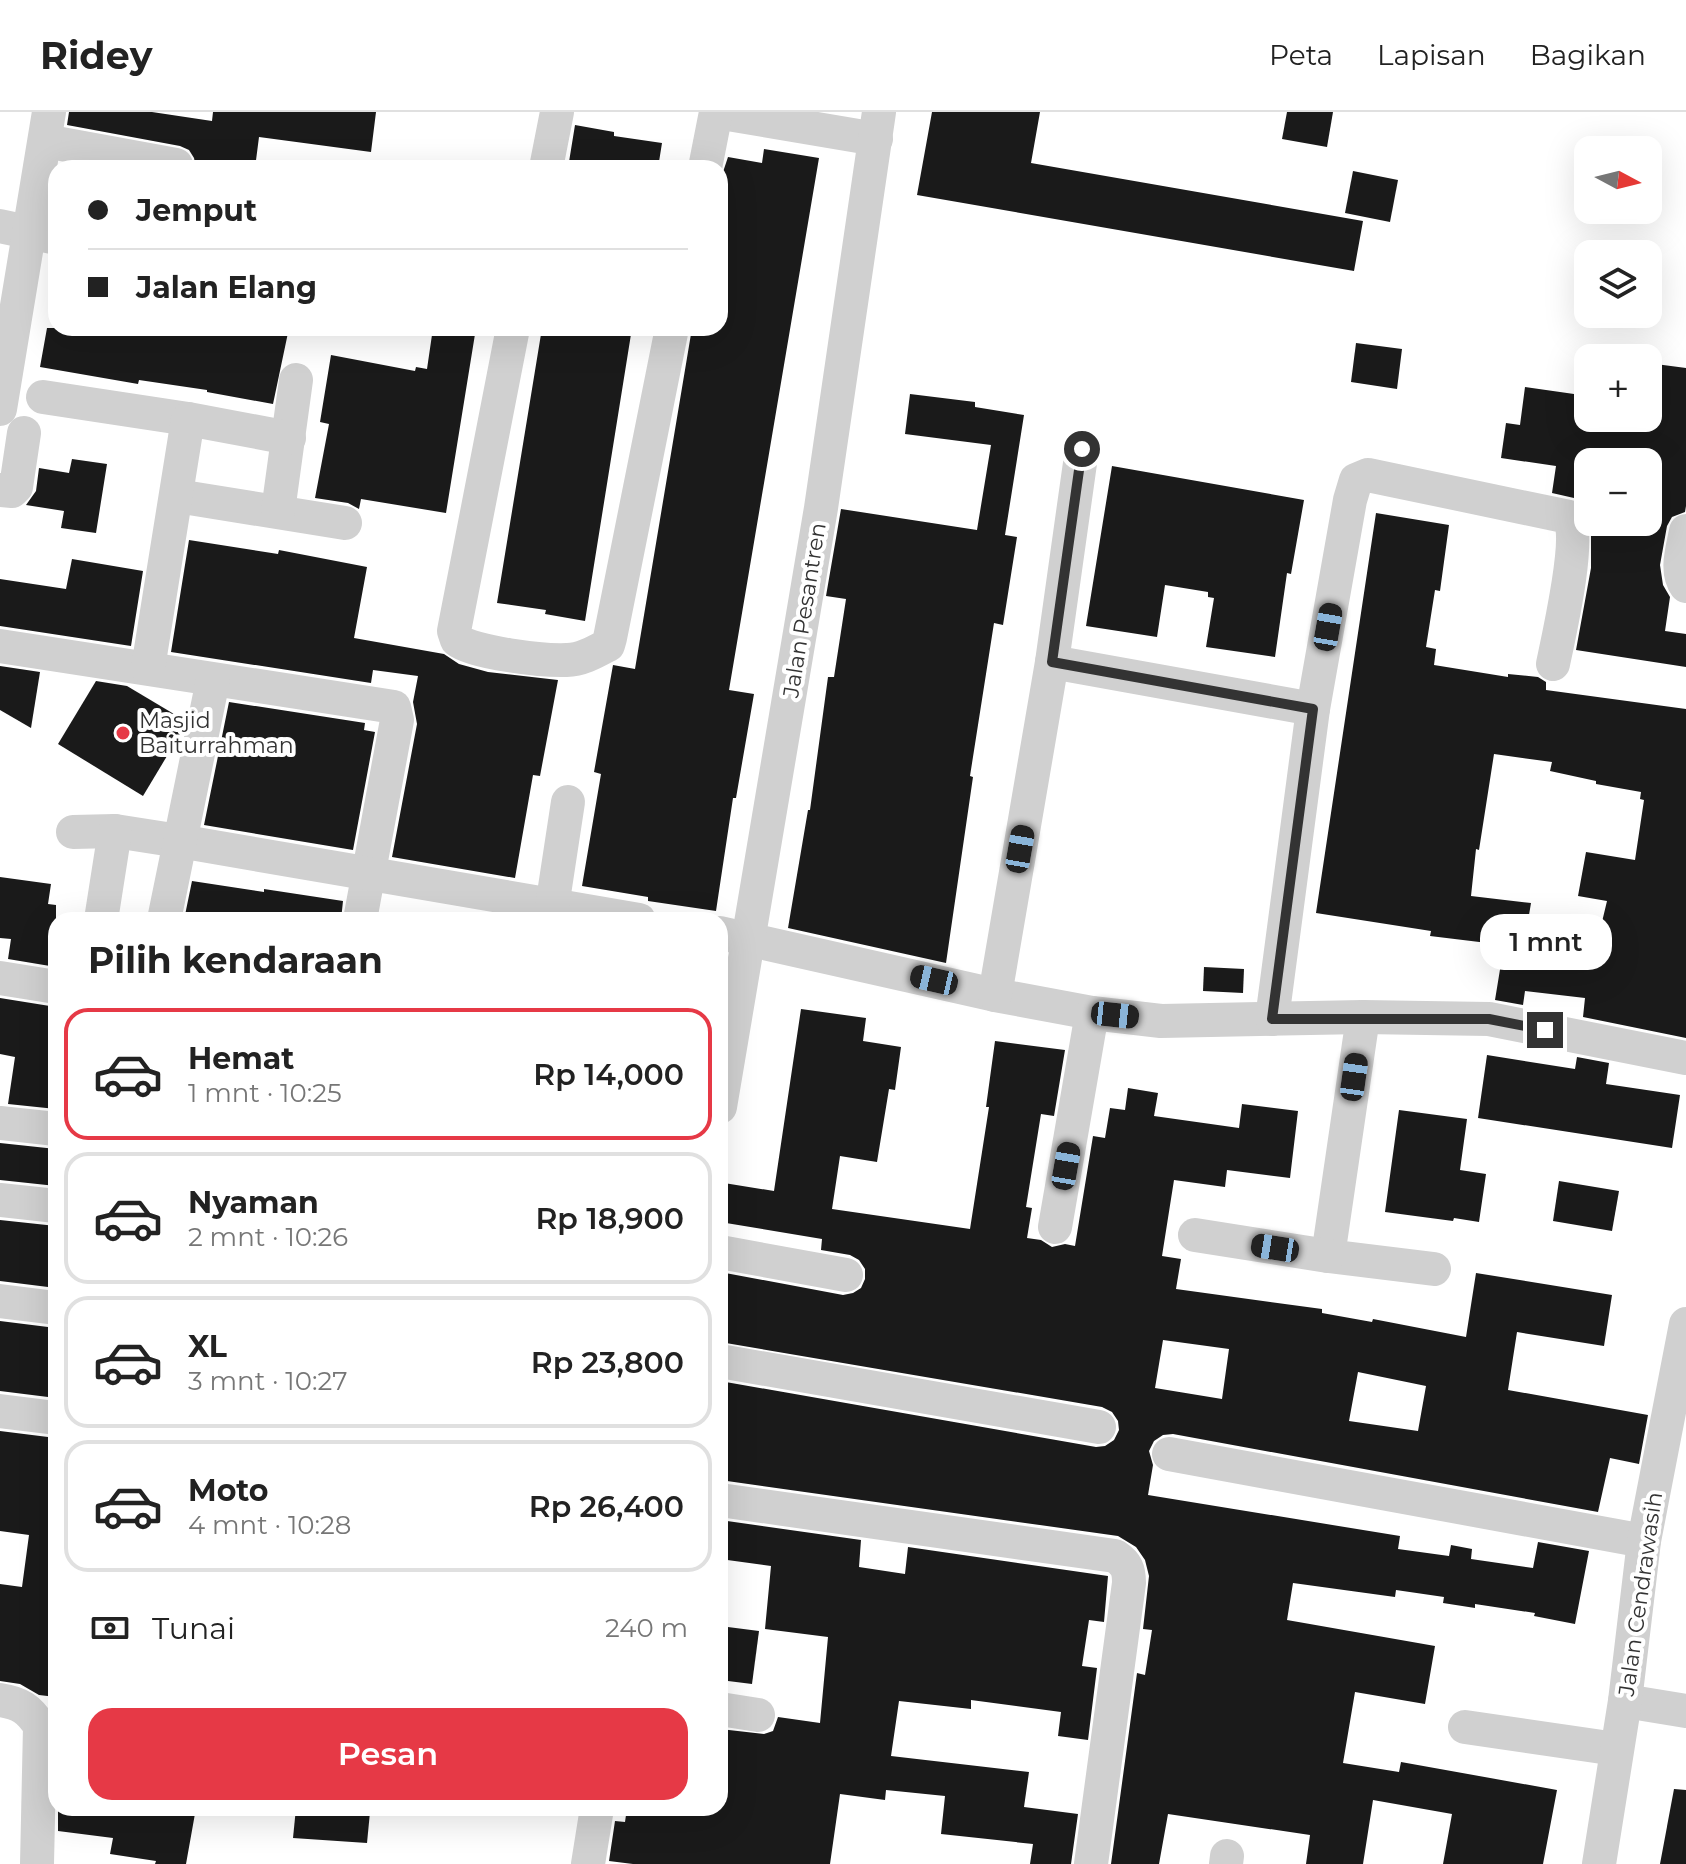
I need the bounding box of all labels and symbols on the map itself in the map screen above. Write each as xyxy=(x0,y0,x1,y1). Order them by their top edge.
north arrow xyxy=(1574,136,1662,224)
route start xyxy=(1064,431,1100,467)
street label: Jalan Pesantren xyxy=(777,521,832,700)
car xyxy=(1312,601,1344,653)
place label: Masjid Baiturrahman xyxy=(139,707,294,759)
marker: Masjid Baiturrahman xyxy=(114,724,132,742)
car xyxy=(1004,823,1036,875)
callout: 1 mnt xyxy=(1479,914,1611,970)
car xyxy=(908,963,960,997)
car xyxy=(1090,1001,1140,1029)
route end xyxy=(1527,1012,1563,1048)
car xyxy=(1339,1052,1369,1102)
car xyxy=(1050,1140,1082,1192)
car xyxy=(1249,1232,1301,1264)
street label: Jalan Cendrawasih xyxy=(1613,1490,1668,1699)

